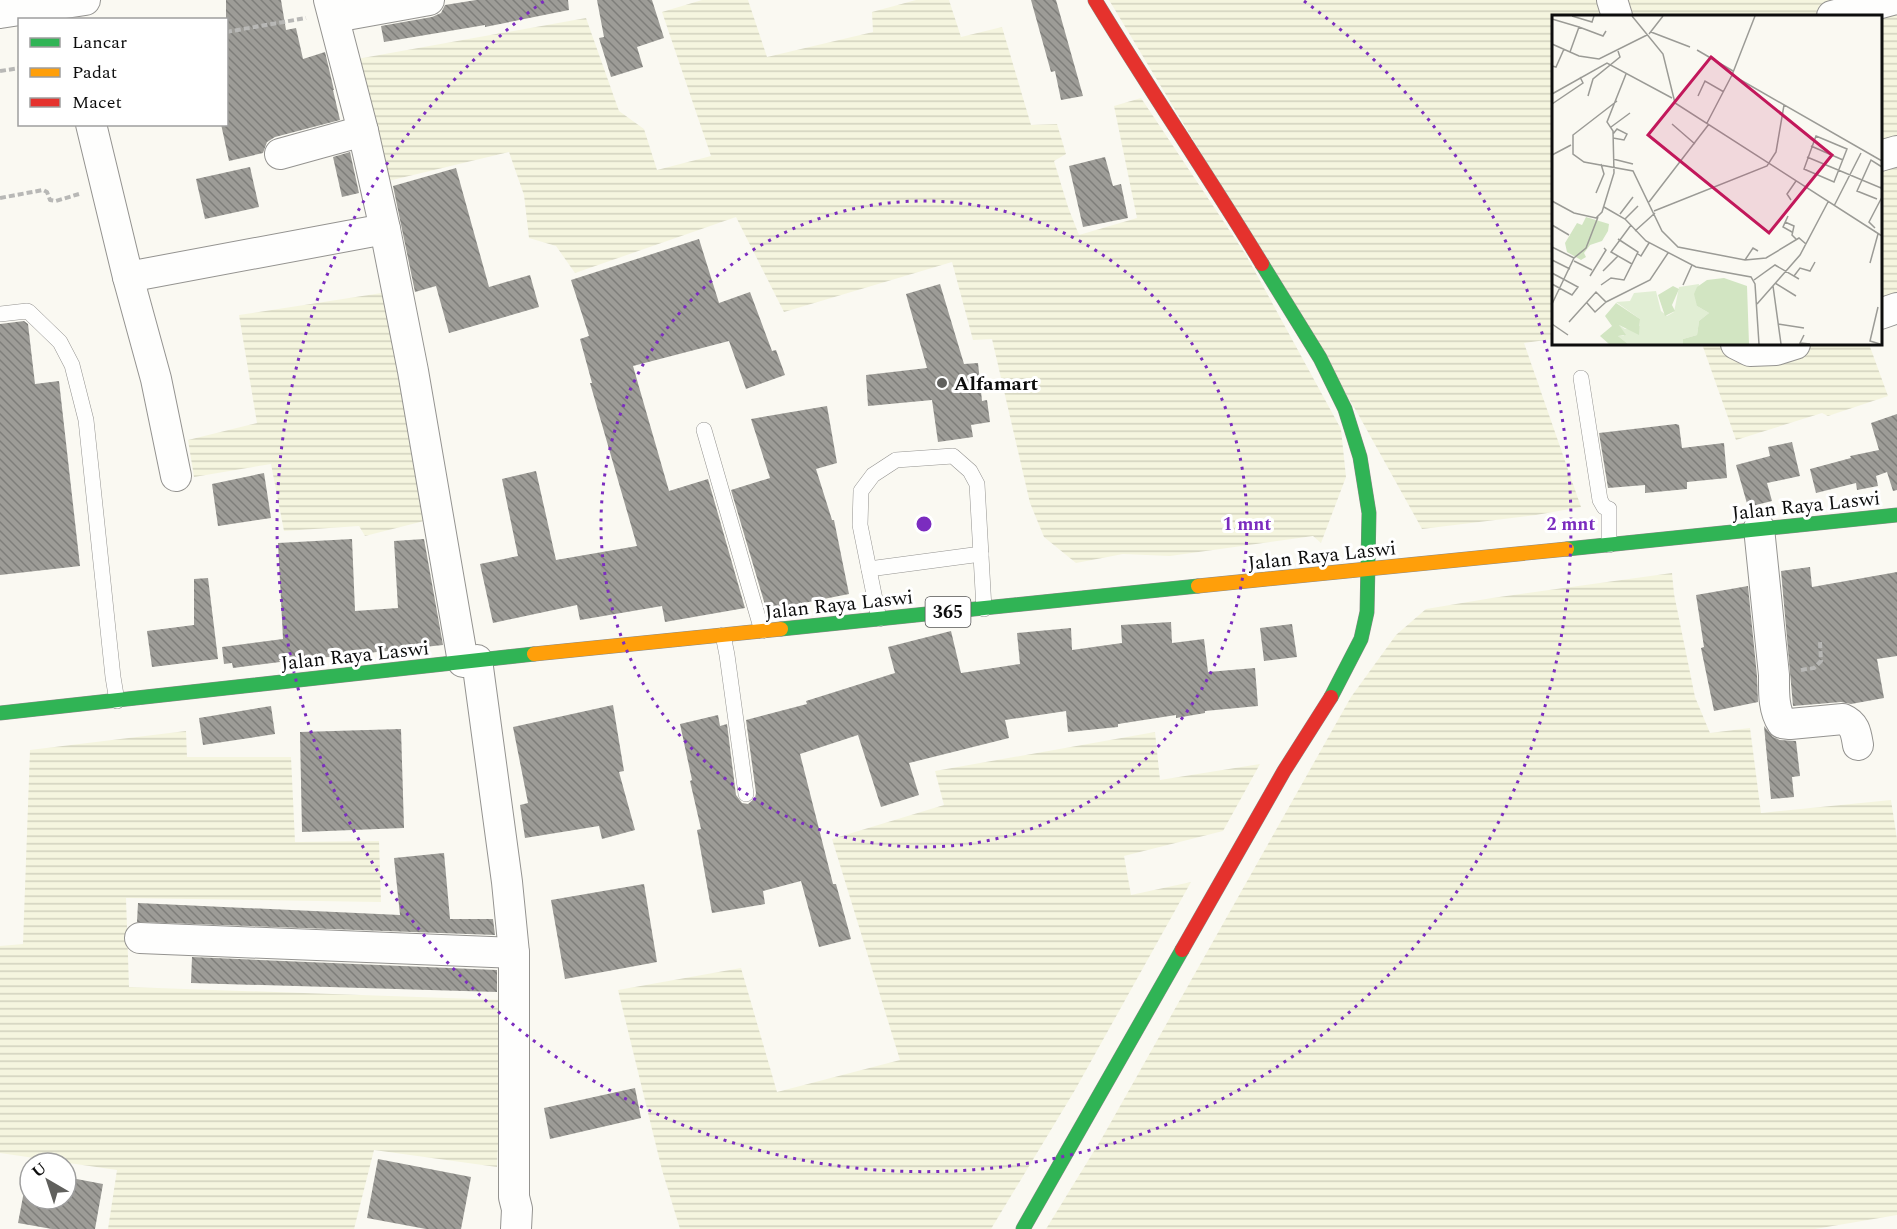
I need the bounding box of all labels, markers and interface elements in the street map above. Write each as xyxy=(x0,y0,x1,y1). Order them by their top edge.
inset map xyxy=(1552,15,1882,345)
legend xyxy=(18,18,228,126)
text: Lancar xyxy=(72,29,127,56)
text: Padat xyxy=(72,59,117,86)
text: Macet xyxy=(72,89,122,116)
place label: Alfamart xyxy=(954,369,1038,399)
marker: Alfamart xyxy=(935,376,949,390)
street label: Jalan Raya Laswi xyxy=(1730,483,1882,529)
text: 1 mnt xyxy=(1223,511,1271,538)
text: 2 mnt xyxy=(1547,511,1595,538)
centre of rings xyxy=(914,514,934,534)
street label: Jalan Raya Laswi xyxy=(1246,533,1398,579)
street label: Jalan Raya Laswi xyxy=(763,582,915,628)
road number: 365 xyxy=(926,597,970,627)
street label: Jalan Raya Laswi xyxy=(279,633,431,679)
north arrow xyxy=(18,1151,78,1211)
text: U xyxy=(26,1157,52,1184)

